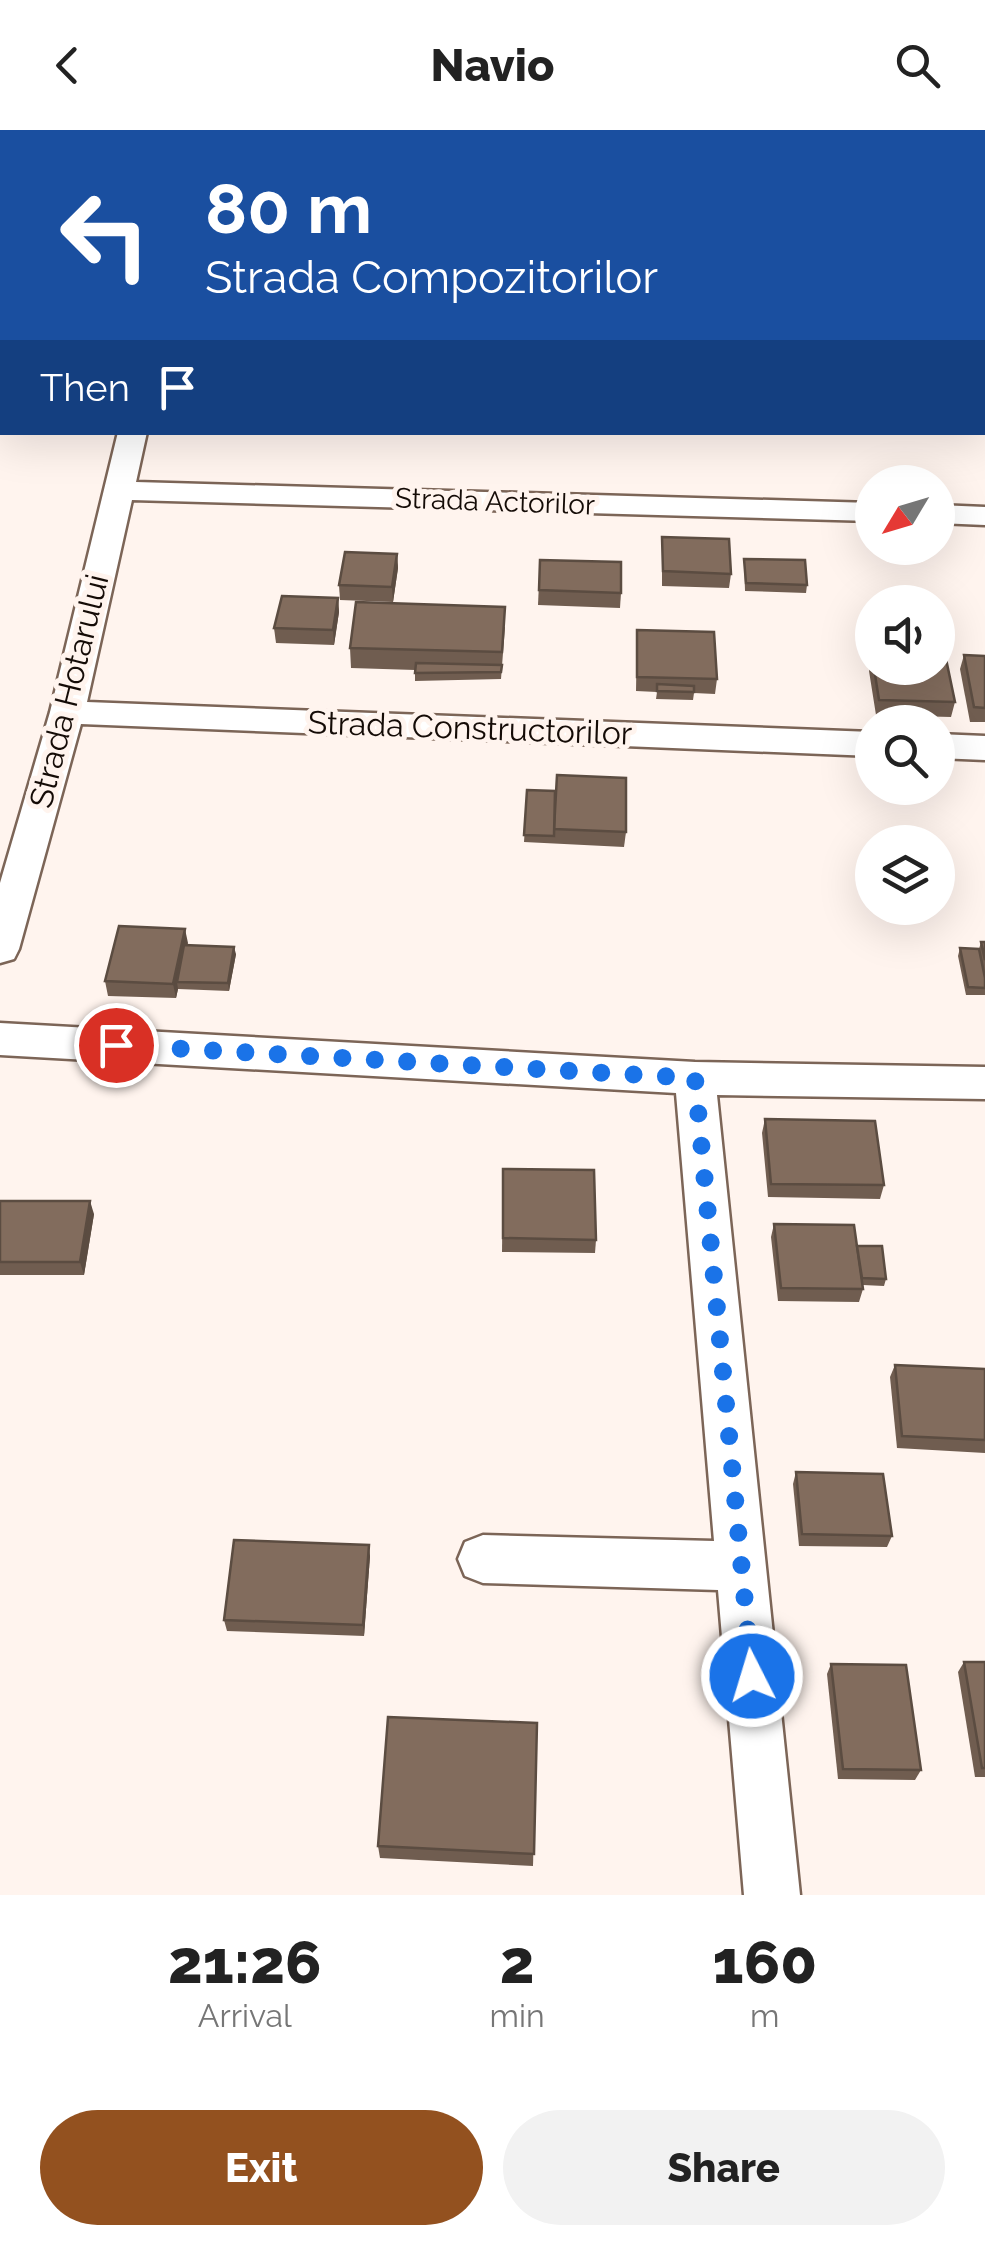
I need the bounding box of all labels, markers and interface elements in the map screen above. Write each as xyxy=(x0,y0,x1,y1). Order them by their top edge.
icon: back xyxy=(40,38,95,93)
icon: search xyxy=(890,38,945,93)
text: Navio xyxy=(431,39,554,92)
text: 80 m xyxy=(205,167,372,249)
icon: left xyxy=(40,170,170,300)
text: Strada Compozitorilor xyxy=(205,251,658,304)
icon: arrive xyxy=(150,360,205,415)
text: Then xyxy=(40,365,130,410)
north arrow xyxy=(855,465,955,565)
map controls xyxy=(855,465,955,925)
street label: Strada Actorilor xyxy=(395,482,596,521)
street label: Strada Hotarului xyxy=(22,570,115,811)
button: sound xyxy=(855,585,955,685)
street label: Strada Constructorilor xyxy=(307,703,633,752)
button: search xyxy=(855,705,955,805)
button: layers xyxy=(855,825,955,925)
pin xyxy=(74,1003,159,1088)
icon: arrive xyxy=(89,1018,144,1073)
position arrow xyxy=(700,1624,804,1728)
text: 21:26 xyxy=(168,1927,322,1997)
text: 2 xyxy=(500,1927,535,1997)
text: 160 xyxy=(713,1927,817,1997)
text: Arrival xyxy=(198,1997,292,2034)
text: min xyxy=(490,1997,545,2034)
text: m xyxy=(750,1997,780,2034)
button: Exit xyxy=(40,2110,483,2225)
button: Share xyxy=(503,2110,945,2225)

